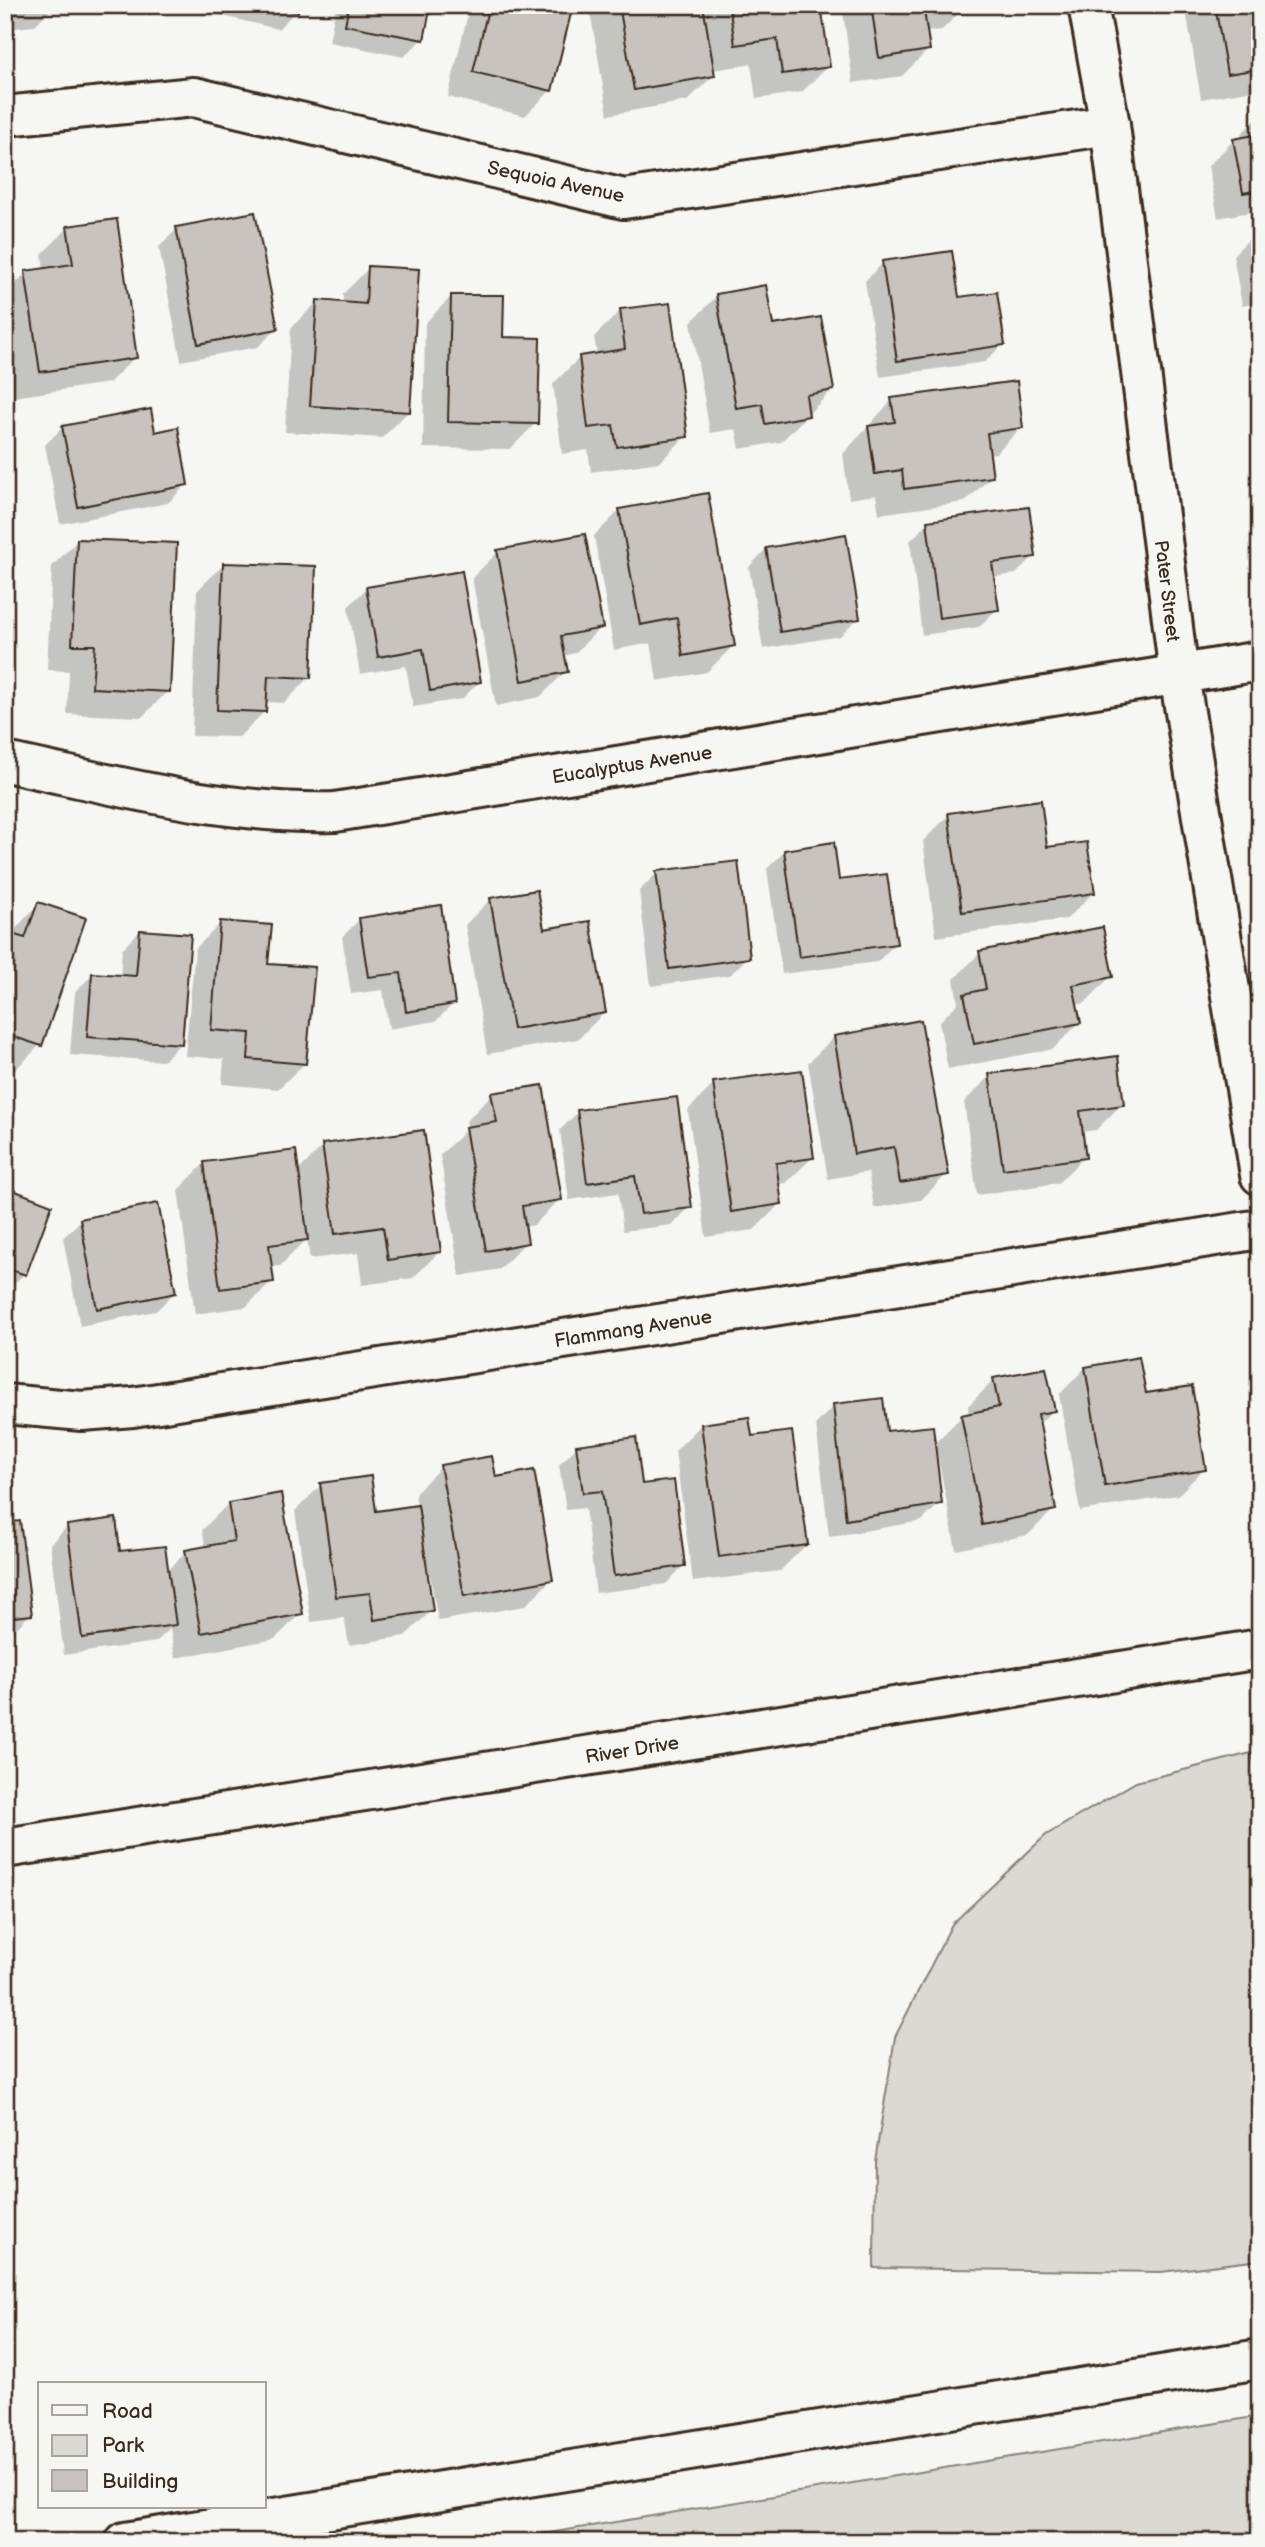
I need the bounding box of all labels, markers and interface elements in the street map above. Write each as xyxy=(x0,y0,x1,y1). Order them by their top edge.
street label: Sequoia Avenue xyxy=(485,157,626,208)
street label: Pater Street xyxy=(1149,539,1184,643)
street label: Eucalyptus Avenue xyxy=(551,741,714,789)
street label: Flammang Avenue xyxy=(553,1306,714,1353)
street label: River Drive xyxy=(584,1732,681,1769)
legend xyxy=(38,2382,266,2508)
text: Road xyxy=(102,2399,153,2424)
text: Park xyxy=(102,2433,145,2458)
text: Building xyxy=(102,2469,178,2494)

